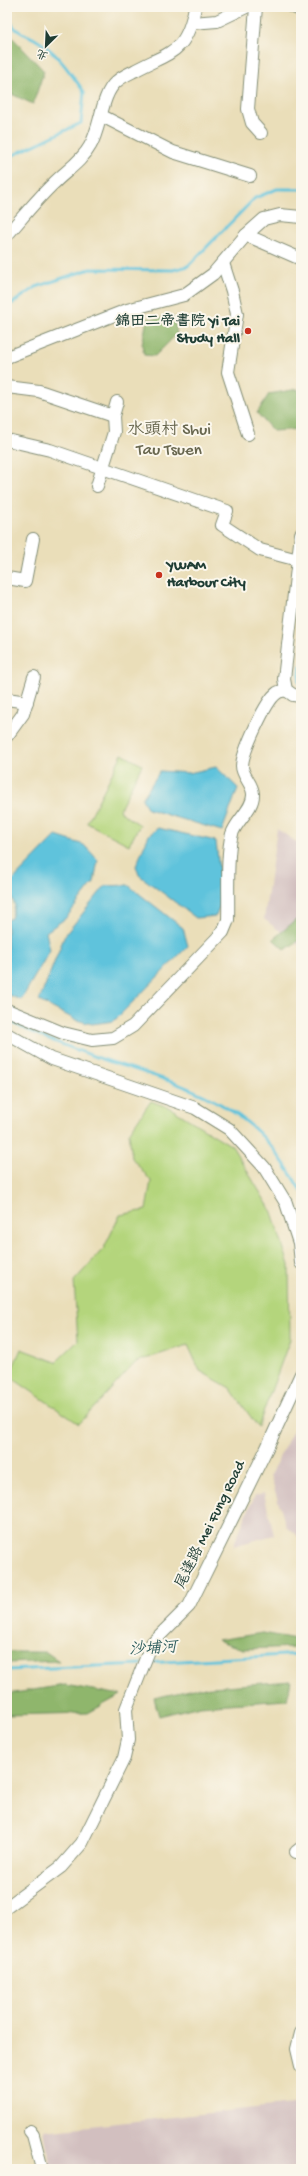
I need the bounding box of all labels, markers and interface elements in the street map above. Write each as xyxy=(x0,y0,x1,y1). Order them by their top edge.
north arrow xyxy=(26,26,66,66)
text: 北 xyxy=(35,46,50,61)
place label: 錦田二帝書院 Yi Tai Study Hall xyxy=(115,312,241,348)
marker: 錦田二帝書院 Yi Tai Study Hall xyxy=(243,326,253,336)
district label: 水頭村 Shui Tau Tsuen xyxy=(127,420,211,461)
place label: YWAM Harbour City xyxy=(165,557,246,592)
marker: YWAM Harbour City xyxy=(154,570,164,580)
street label: 尾逢路 Mei Fung Road xyxy=(172,1457,250,1592)
water label: 沙埔河 xyxy=(128,1637,180,1661)

